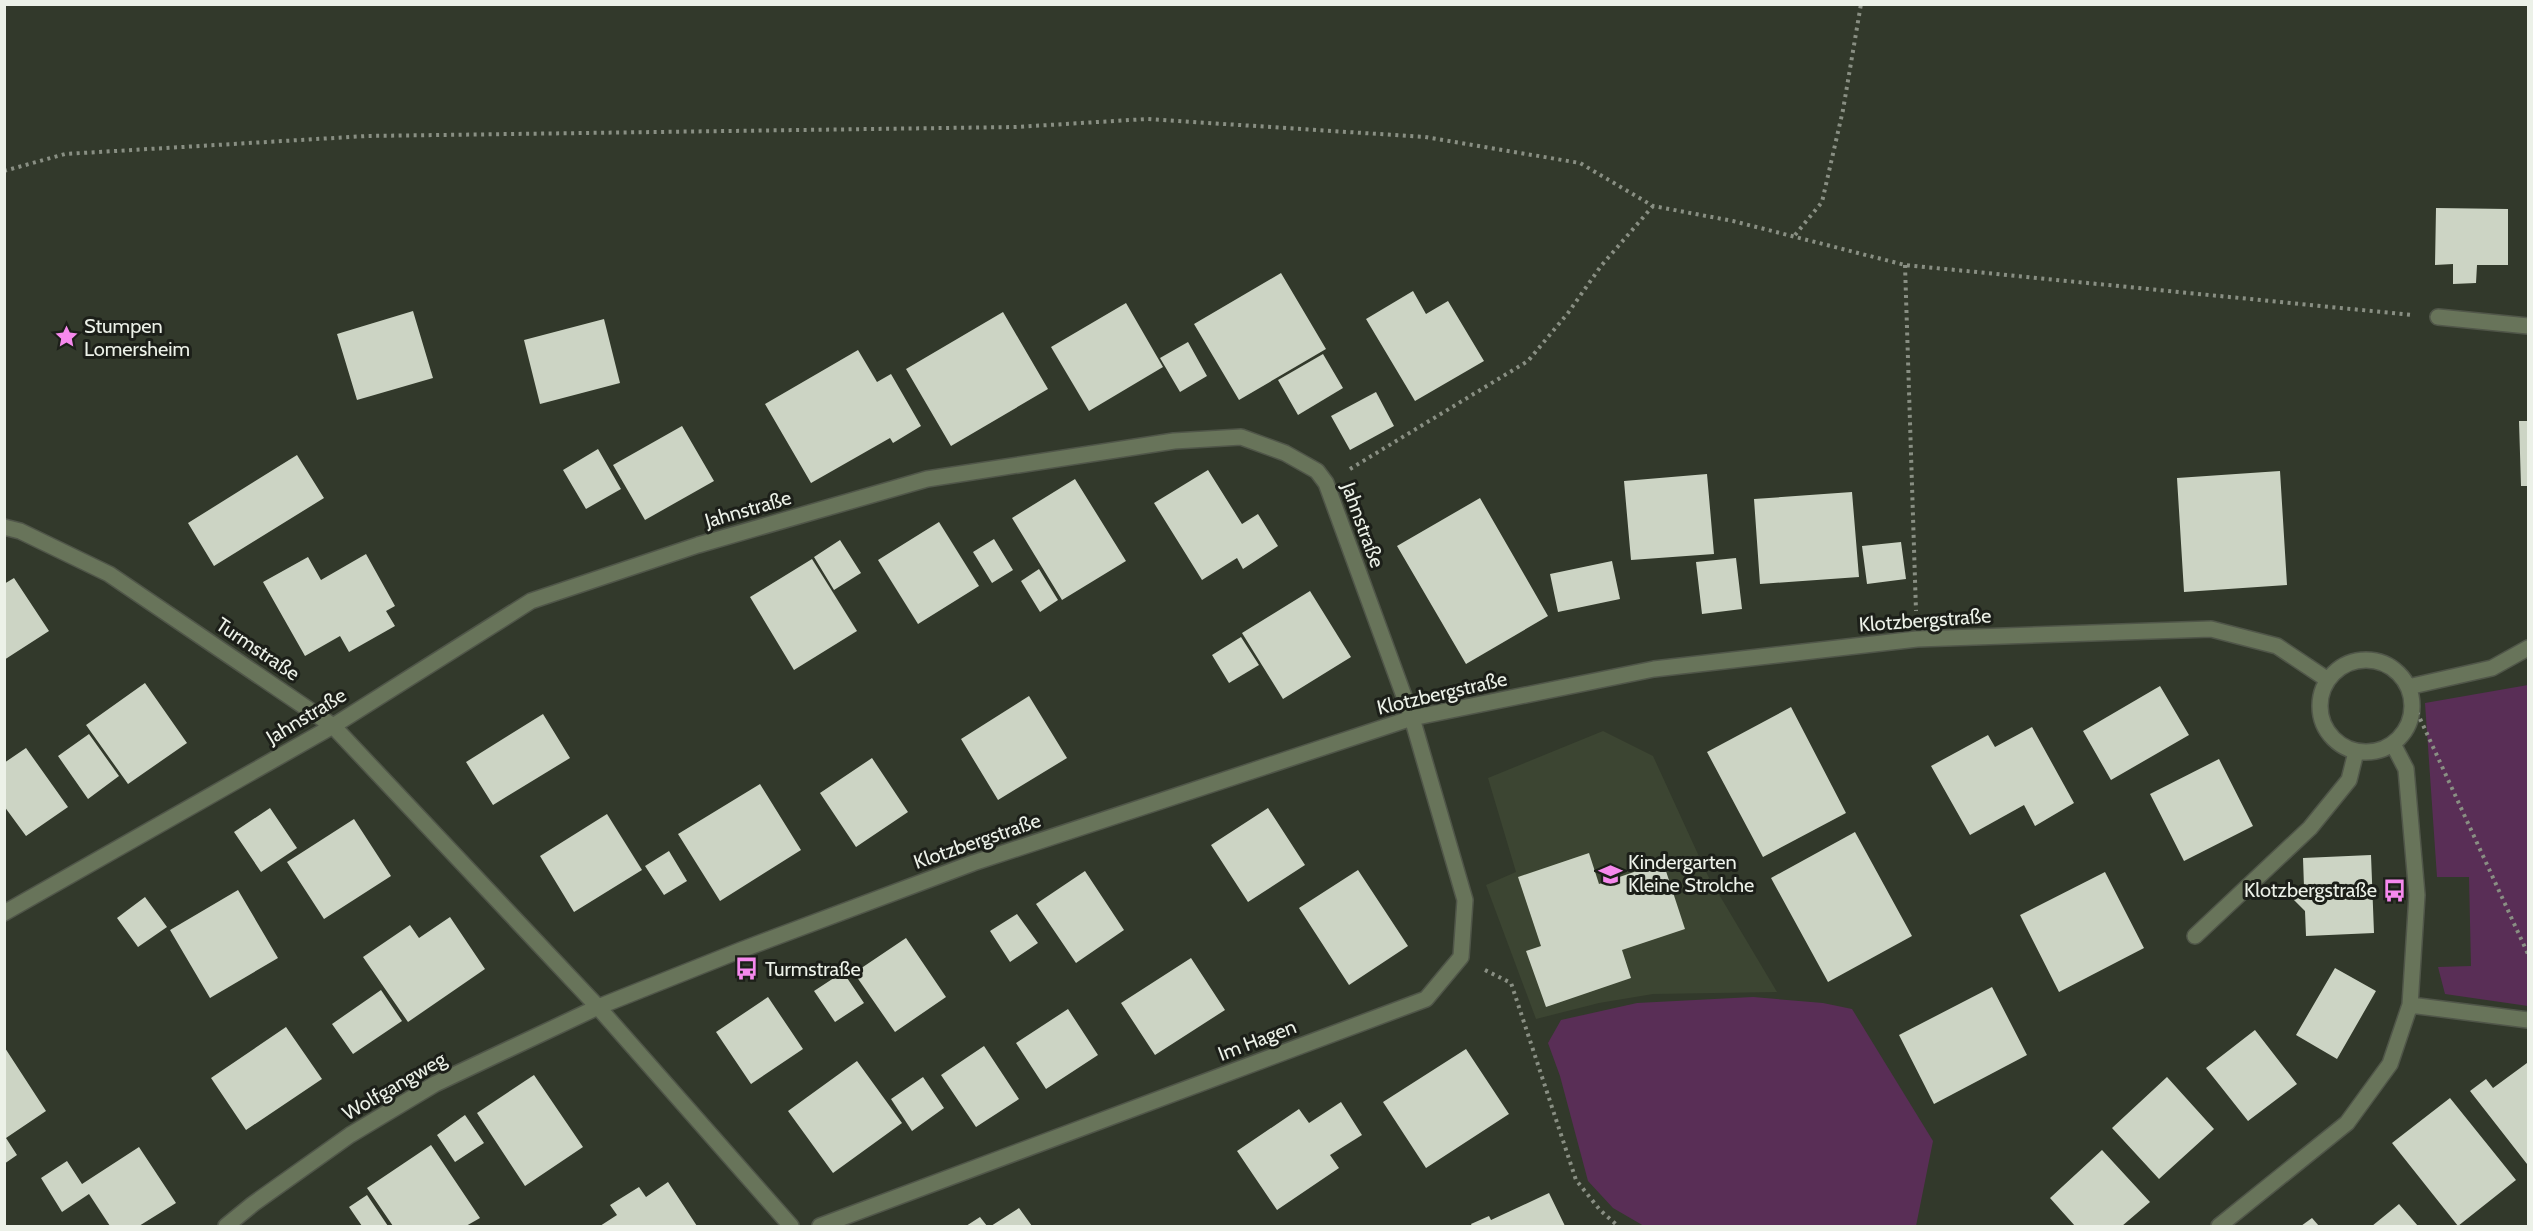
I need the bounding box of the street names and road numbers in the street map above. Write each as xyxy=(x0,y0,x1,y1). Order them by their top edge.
street label: Jahnstraße xyxy=(1336,478,1389,571)
street label: Jahnstraße xyxy=(701,485,794,533)
street label: Klotzbergstraße xyxy=(1858,603,1992,637)
street label: Turmstraße xyxy=(212,612,304,686)
street label: Klotzbergstraße xyxy=(1375,666,1509,720)
street label: Jahnstraße xyxy=(261,683,350,750)
street label: Klotzbergstraße xyxy=(910,808,1044,874)
street label: Im Hagen xyxy=(1214,1014,1300,1066)
street label: Wolfgangweg xyxy=(338,1046,451,1125)

